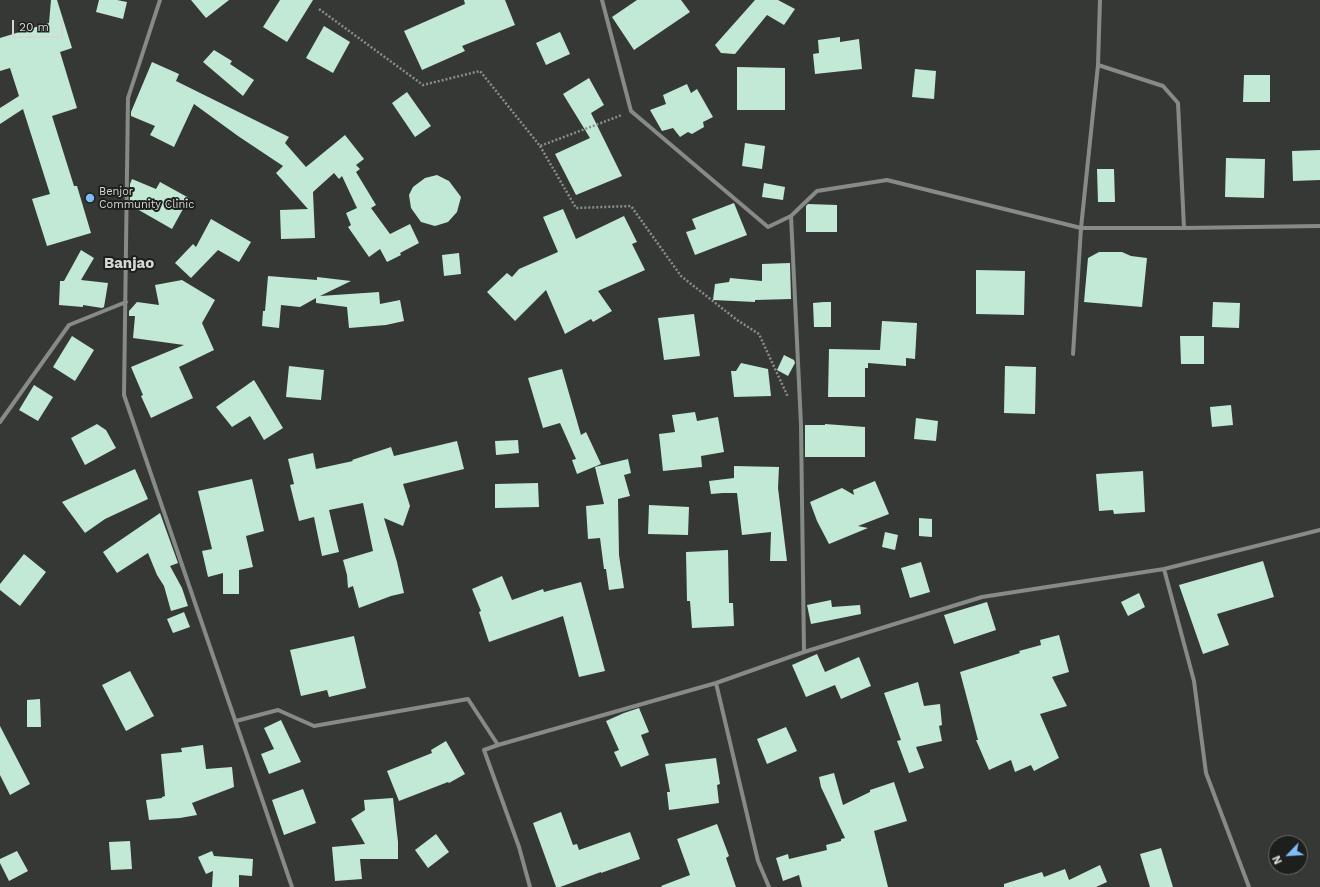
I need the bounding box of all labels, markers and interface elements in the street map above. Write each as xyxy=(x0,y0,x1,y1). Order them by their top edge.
scale bar xyxy=(14,12,65,38)
text: 20 m xyxy=(19,20,49,34)
place label: Benjor Community Clinic xyxy=(99,185,194,211)
marker: Benjor Community Clinic xyxy=(84,192,96,204)
district label: Banjao xyxy=(104,255,154,273)
north arrow xyxy=(1268,835,1308,875)
text: N xyxy=(1270,853,1285,866)

